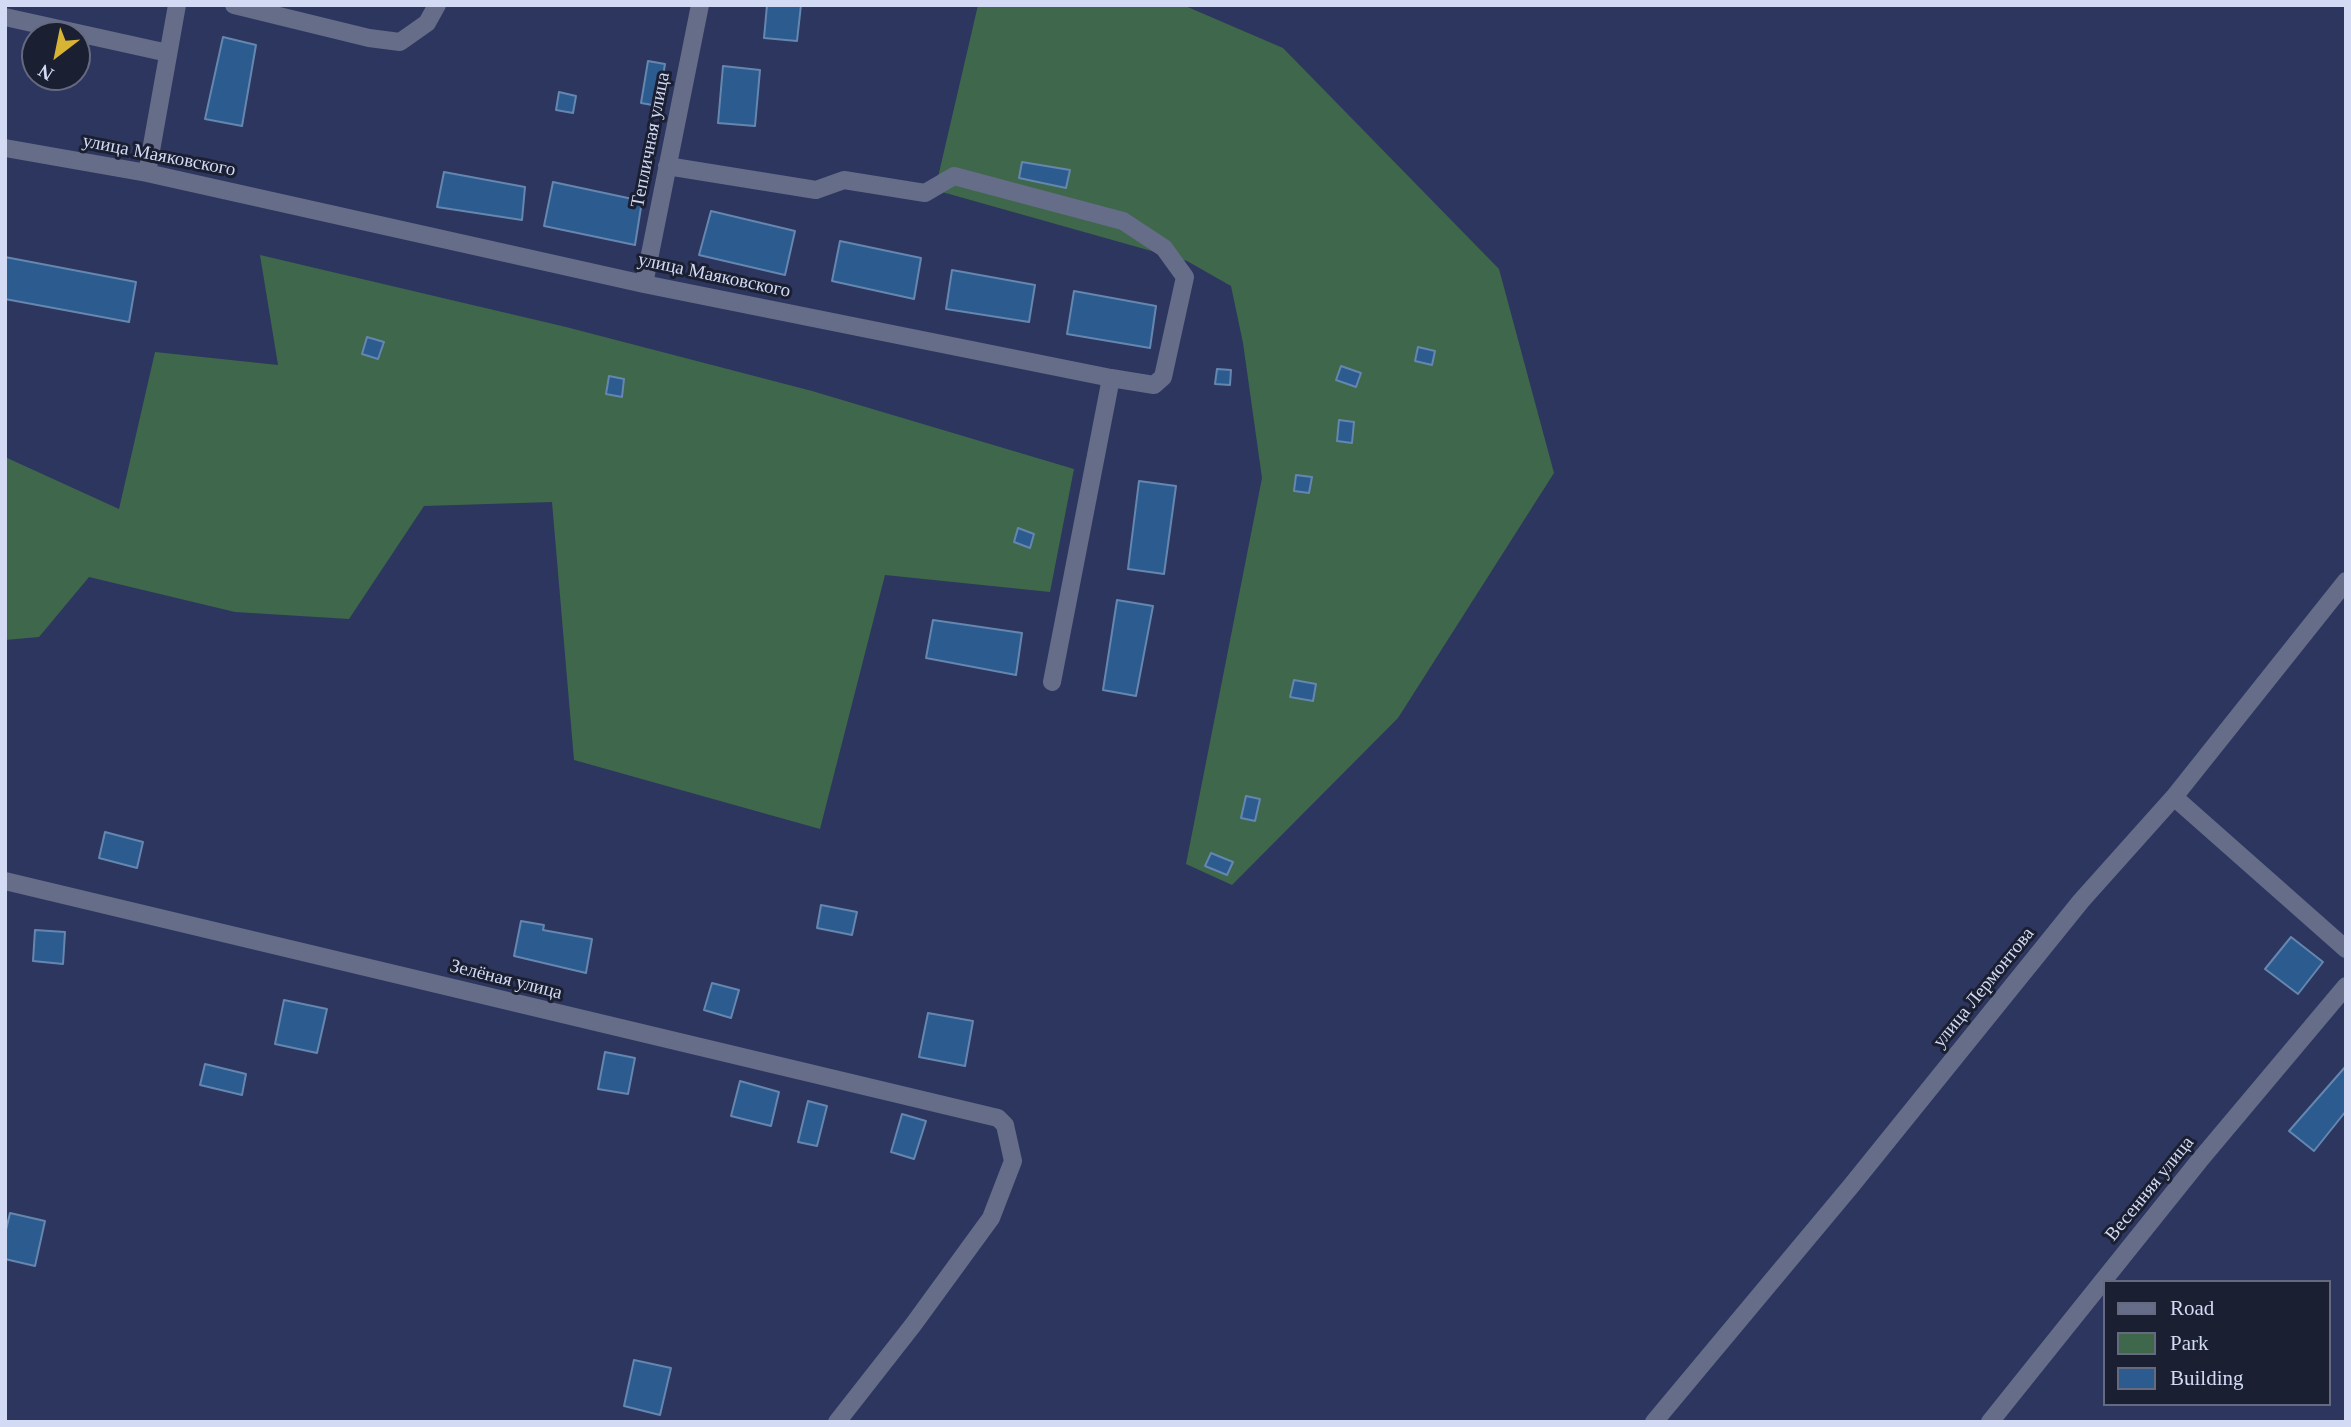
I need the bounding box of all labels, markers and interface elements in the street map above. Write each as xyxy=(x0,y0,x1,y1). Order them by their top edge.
north arrow xyxy=(21,21,91,91)
text: N xyxy=(34,60,57,85)
street label: Тепличная улица xyxy=(627,70,675,210)
street label: улица Маяковского xyxy=(81,130,237,182)
street label: улица Маяковского xyxy=(636,249,792,303)
street label: улица Лермонтова xyxy=(1928,923,2040,1053)
street label: Зелёная улица xyxy=(448,955,564,1005)
street label: Весенняя улица xyxy=(2101,1132,2199,1246)
legend xyxy=(2102,1280,2330,1406)
text: Road xyxy=(2170,1296,2214,1320)
text: Park xyxy=(2170,1331,2209,1355)
text: Building xyxy=(2170,1366,2244,1390)

